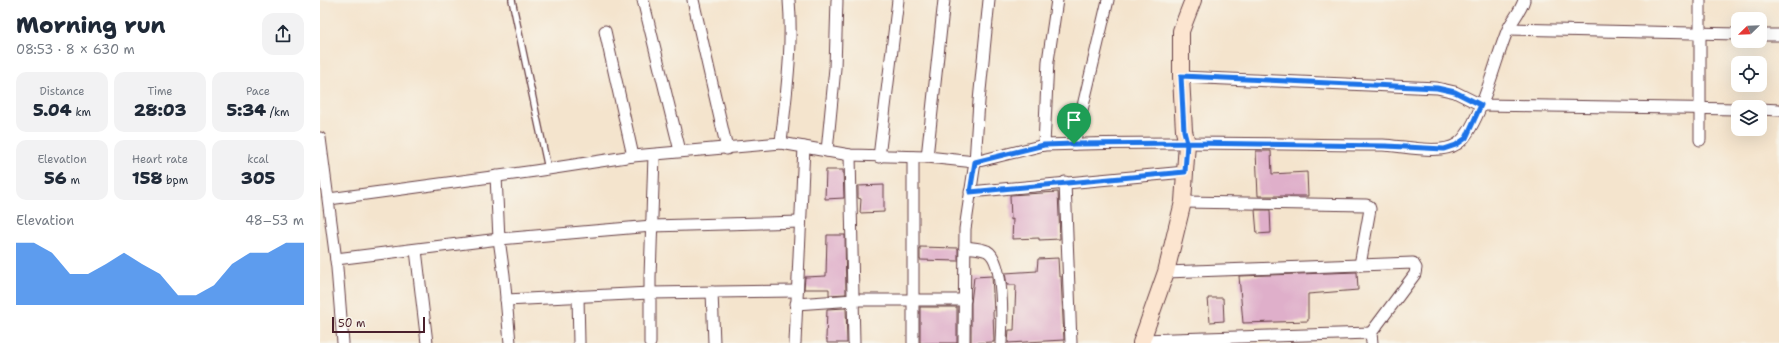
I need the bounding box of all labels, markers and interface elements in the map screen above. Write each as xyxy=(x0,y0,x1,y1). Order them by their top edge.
text: Morning run xyxy=(16,11,166,40)
north arrow xyxy=(1731,12,1767,48)
map controls xyxy=(1731,12,1767,136)
button: share xyxy=(262,13,304,55)
text: 08:53 · 8 × 630 m xyxy=(16,41,135,58)
button: locate xyxy=(1731,56,1767,92)
text: Distance xyxy=(39,84,85,99)
text: Time xyxy=(147,84,173,99)
text: Pace xyxy=(246,84,270,99)
text: 5.04 xyxy=(33,99,72,121)
text: 28:03 xyxy=(134,99,186,121)
text: 5:34 xyxy=(227,99,266,121)
button: layers xyxy=(1731,100,1767,136)
pin xyxy=(1057,103,1091,144)
text: km xyxy=(72,105,91,120)
text: /km xyxy=(266,105,289,120)
icon: arrive xyxy=(1063,109,1085,131)
text: Elevation xyxy=(37,152,87,167)
text: Heart rate xyxy=(132,152,188,167)
text: kcal xyxy=(247,152,269,167)
text: 56 xyxy=(44,167,67,189)
text: 158 xyxy=(132,167,162,189)
text: 305 xyxy=(241,167,275,189)
text: m xyxy=(67,173,80,188)
text: bpm xyxy=(162,173,188,188)
text: Elevation xyxy=(16,212,74,229)
text: 48–53 m xyxy=(245,212,304,229)
scale bar xyxy=(332,315,425,334)
text: 50 m xyxy=(338,316,366,331)

